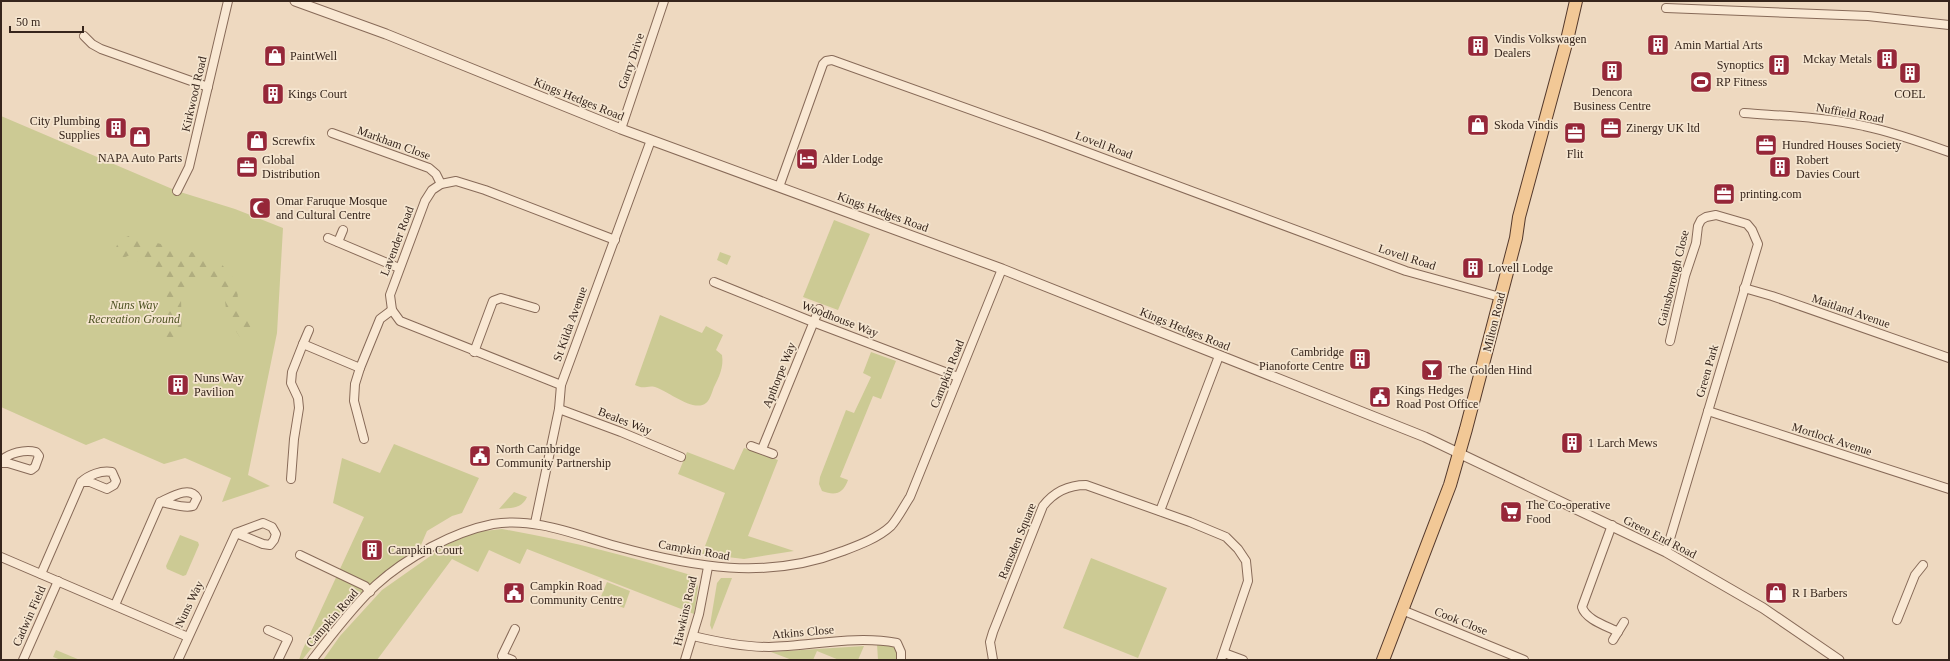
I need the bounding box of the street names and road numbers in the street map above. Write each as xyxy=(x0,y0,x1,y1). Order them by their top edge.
street label: Garry Drive xyxy=(615,31,647,91)
street label: Kirkwood Road xyxy=(179,55,209,133)
street label: Kings Hedges Road xyxy=(532,75,626,123)
street label: Nuffield Road xyxy=(1815,100,1885,126)
street label: Markham Close xyxy=(355,123,433,163)
street label: Lovell Road xyxy=(1074,128,1134,162)
street label: Kings Hedges Road xyxy=(836,189,930,235)
street label: Lavender Road xyxy=(377,204,417,278)
street label: Gainsborough Close xyxy=(1654,229,1692,327)
street label: Lovell Road xyxy=(1376,241,1438,273)
street label: St Kilda Avenue xyxy=(550,285,590,363)
street label: Milton Road xyxy=(1480,291,1508,353)
street label: Maitland Avenue xyxy=(1810,291,1892,331)
street label: Woodhouse Way xyxy=(800,298,880,340)
street label: Kings Hedges Road xyxy=(1138,305,1232,353)
street label: Campkin Road xyxy=(927,338,967,410)
street label: Apthorpe Way xyxy=(759,340,799,410)
street label: Green Park xyxy=(1693,343,1721,399)
street label: Beales Way xyxy=(596,404,654,438)
street label: Mortlock Avenue xyxy=(1790,419,1874,459)
street label: Ramsden Square xyxy=(995,501,1039,581)
street label: Green End Road xyxy=(1621,513,1699,561)
street label: Campkin Road xyxy=(657,537,731,563)
street label: Hawkins Road xyxy=(670,575,700,647)
street label: Nuns Way xyxy=(172,579,206,629)
street label: Cadwin Field xyxy=(9,583,49,649)
street label: Campkin Road xyxy=(303,586,361,650)
street label: Cook Close xyxy=(1432,604,1490,638)
street label: Atkins Close xyxy=(771,622,835,642)

